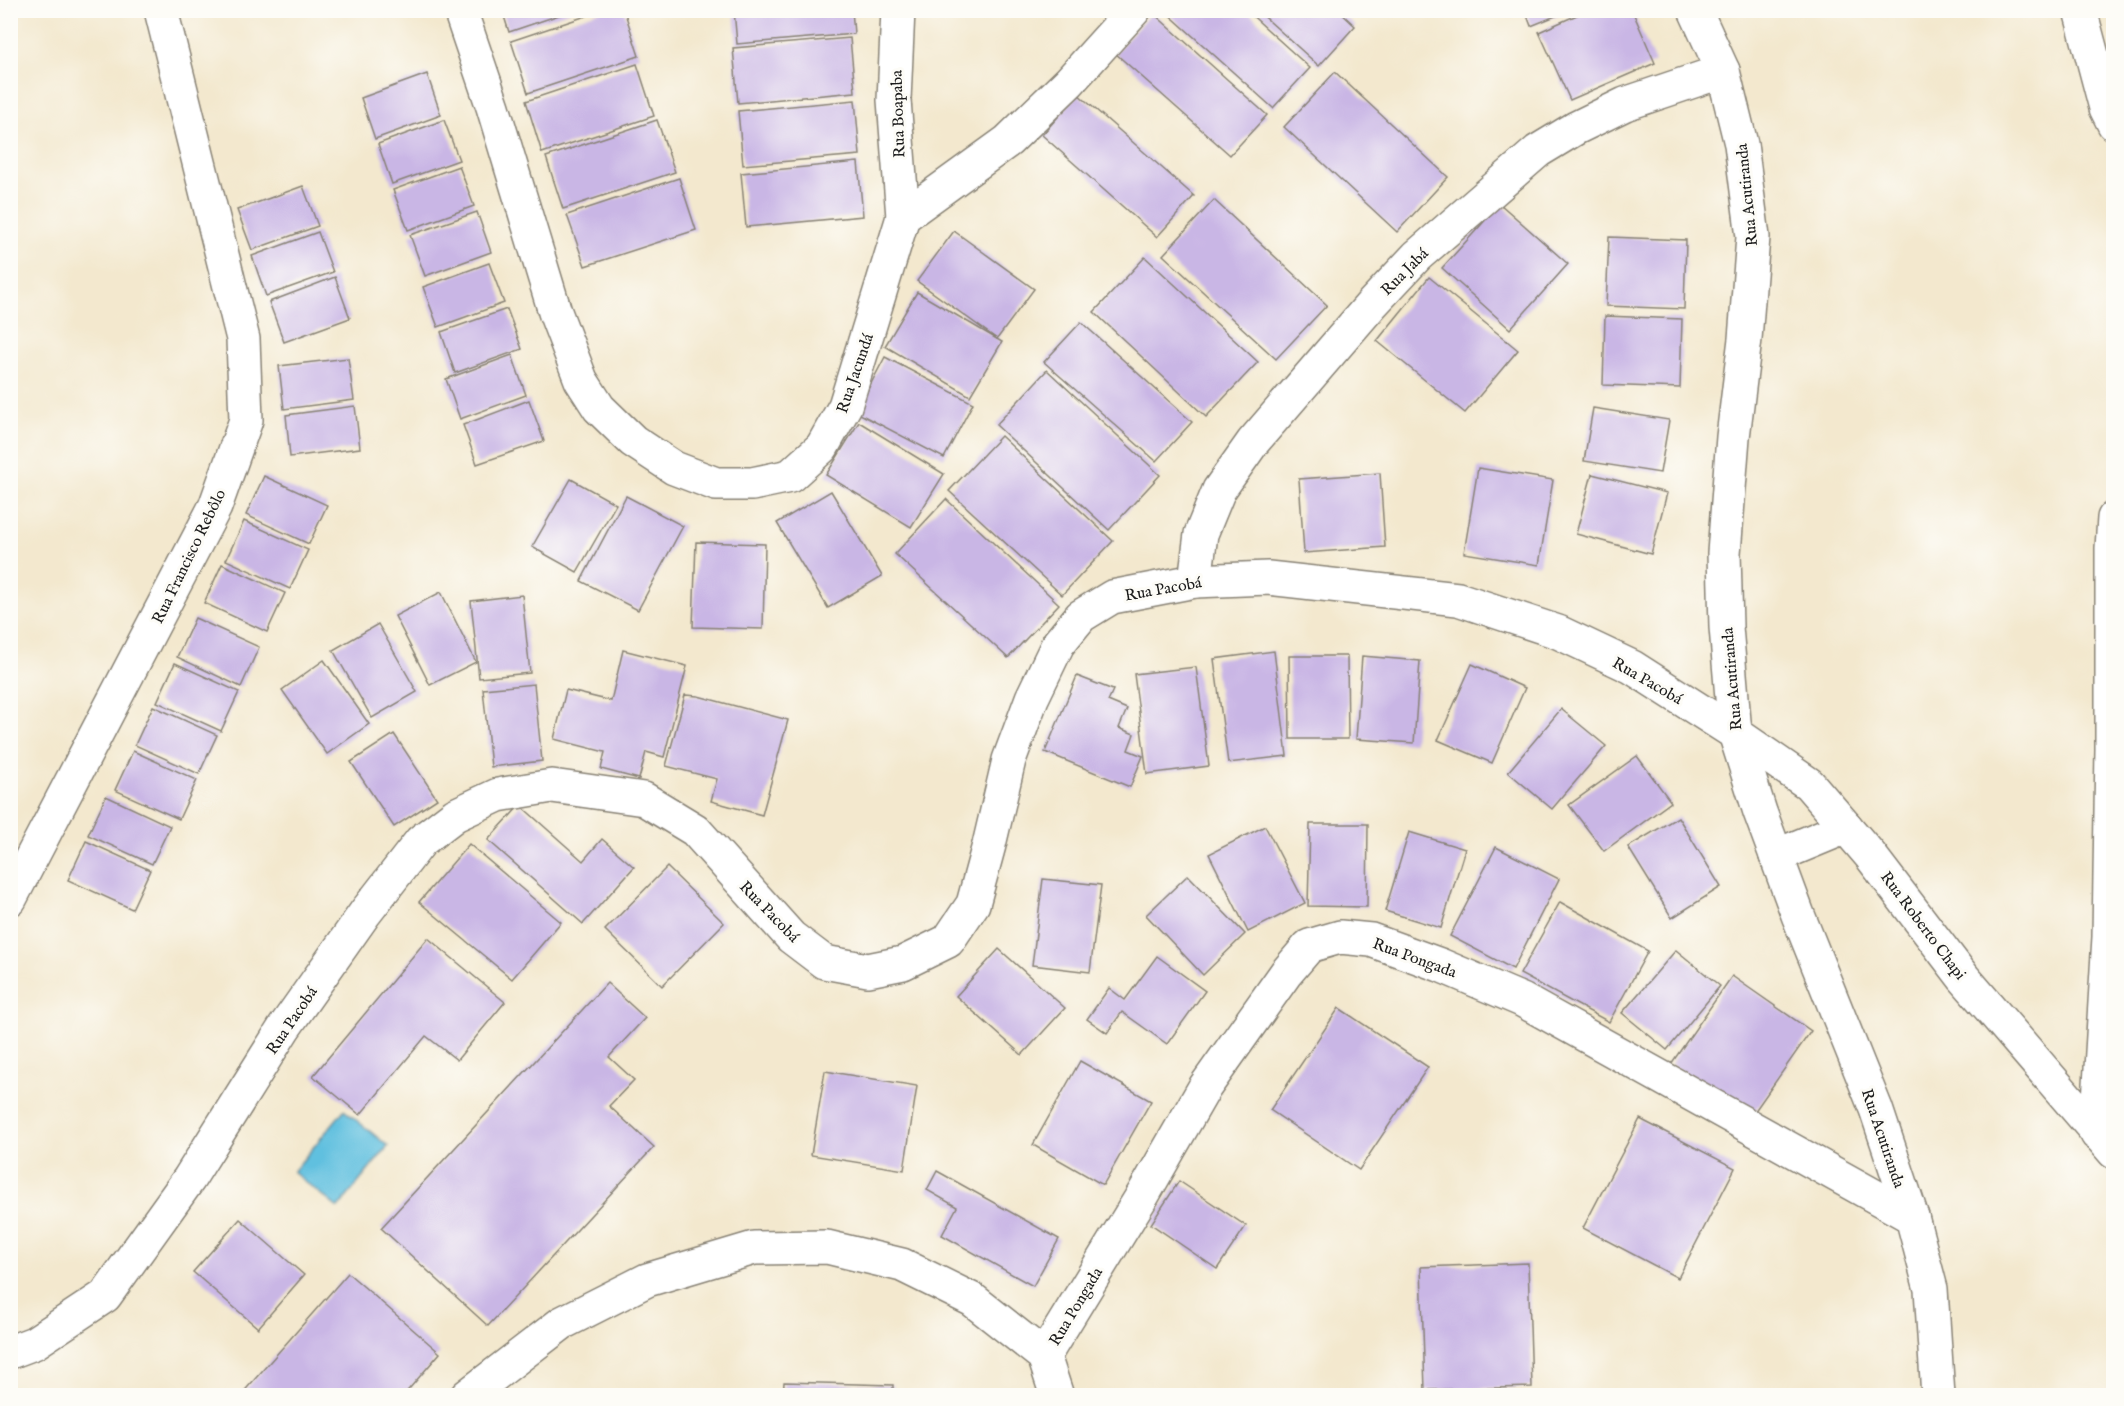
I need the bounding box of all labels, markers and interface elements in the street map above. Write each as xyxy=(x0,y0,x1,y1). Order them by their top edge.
street label: Rua Boapaba xyxy=(887,70,911,158)
street label: Rua Acutiranda xyxy=(1733,142,1763,247)
street label: Rua Jabá xyxy=(1377,244,1434,300)
street label: Rua Jacundá xyxy=(833,331,879,416)
street label: Rua Francisco Rebôlo xyxy=(149,486,231,627)
street label: Rua Pacobá xyxy=(1123,573,1203,607)
street label: Rua Acutiranda xyxy=(1719,626,1747,731)
street label: Rua Pacobá xyxy=(1608,654,1686,710)
street label: Rua Roberto Chapi xyxy=(1875,868,1970,984)
street label: Rua Pacobá xyxy=(734,877,803,947)
street label: Rua Pongada xyxy=(1370,934,1459,983)
street label: Rua Pacobá xyxy=(263,983,323,1059)
street label: Rua Acutiranda xyxy=(1856,1087,1908,1191)
street label: Rua Pongada xyxy=(1046,1264,1108,1350)

